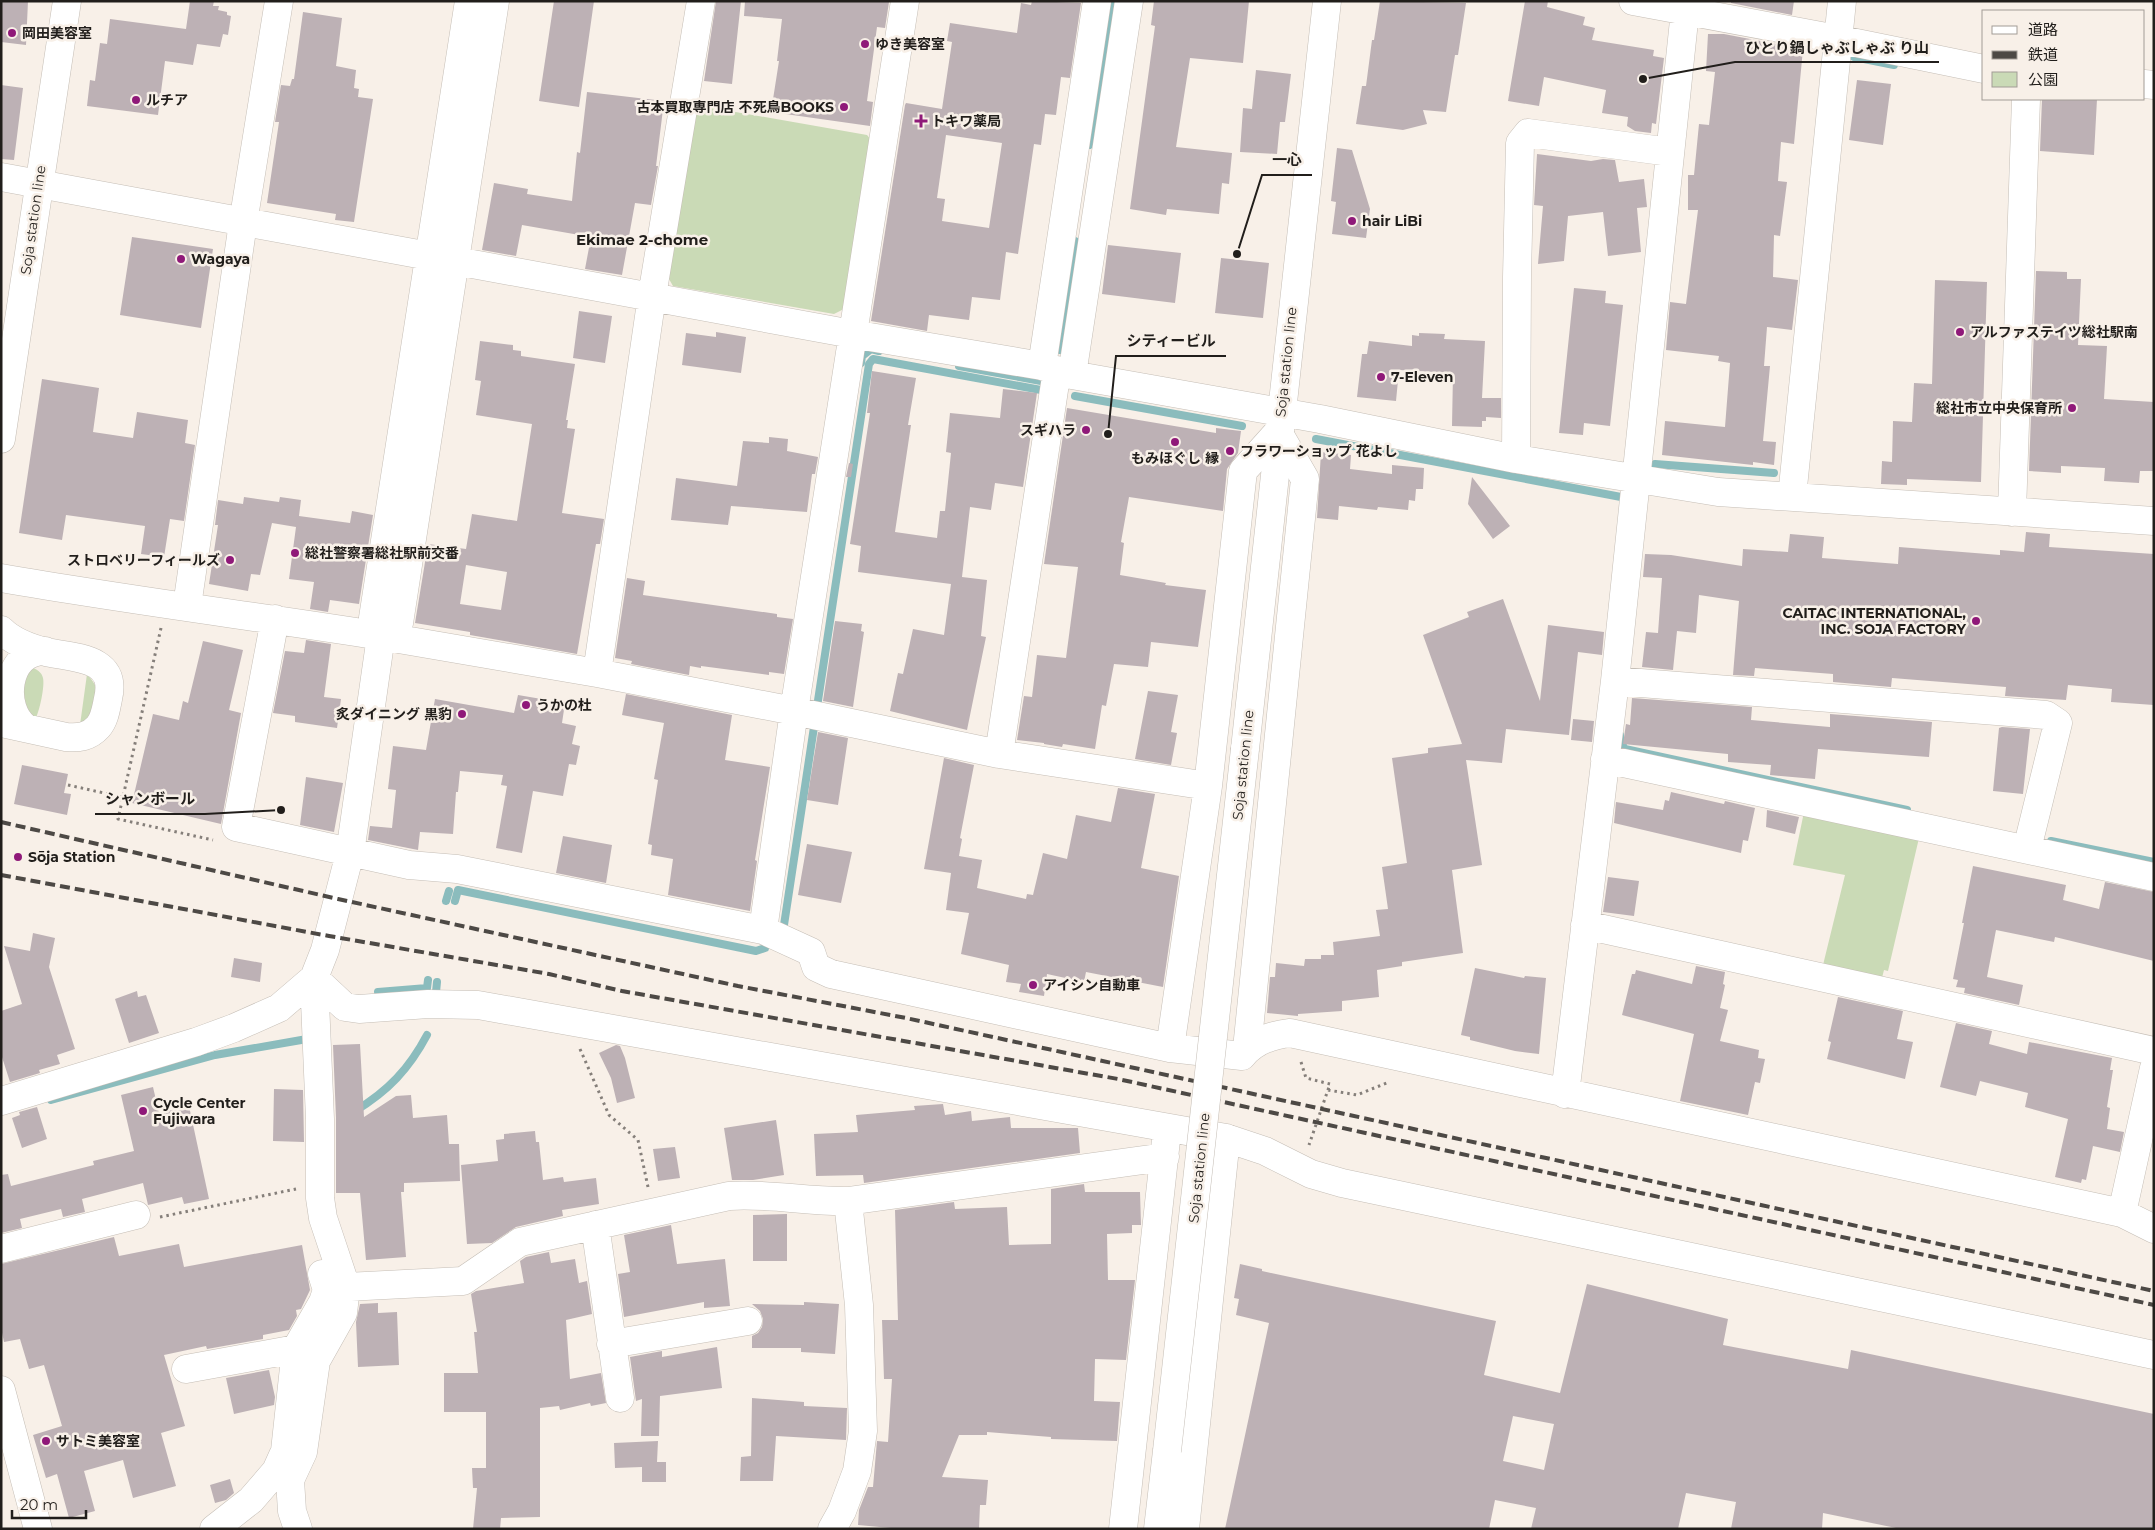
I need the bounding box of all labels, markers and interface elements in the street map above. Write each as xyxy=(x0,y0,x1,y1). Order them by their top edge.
legend xyxy=(1982,10,2145,100)
text: 道路 xyxy=(2028,20,2058,39)
place label: 岡田美容室 xyxy=(22,24,92,42)
marker: 岡田美容室 xyxy=(6,27,18,39)
callout: ひとり鍋しゃぶしゃぶ り山 xyxy=(1735,32,1939,62)
place label: ゆき美容室 xyxy=(875,35,945,53)
marker: ゆき美容室 xyxy=(859,38,871,50)
text: ひとり鍋しゃぶしゃぶ り山 xyxy=(1745,38,1929,57)
text: 鉄道 xyxy=(2028,45,2058,64)
text: 公園 xyxy=(2028,70,2058,89)
place label: ルチア xyxy=(146,91,188,109)
marker: ルチア xyxy=(130,94,142,106)
place label: 古本買取専門店 不死鳥BOOKS xyxy=(637,98,834,116)
marker: 古本買取専門店 不死鳥BOOKS xyxy=(838,101,850,113)
place label: トキワ薬局 xyxy=(931,112,1001,130)
marker: トキワ薬局 xyxy=(915,115,927,127)
callout: 一心 xyxy=(1262,145,1312,175)
text: 一心 xyxy=(1272,150,1302,169)
street label: Soja station line xyxy=(16,164,50,276)
place label: hair LiBi xyxy=(1362,212,1422,230)
marker: hair LiBi xyxy=(1346,215,1358,227)
district label: Ekimae 2-chome xyxy=(576,230,708,249)
place label: Wagaya xyxy=(191,250,250,268)
marker: Wagaya xyxy=(175,253,187,265)
street label: Soja station line xyxy=(1271,306,1301,418)
place label: アルファステイツ総社駅南 xyxy=(1970,323,2138,341)
callout: シティービル xyxy=(1116,326,1226,356)
marker: アルファステイツ総社駅南 xyxy=(1954,326,1966,338)
text: シティービル xyxy=(1126,331,1216,350)
place label: 7-Eleven xyxy=(1391,368,1453,386)
marker: 7-Eleven xyxy=(1375,371,1387,383)
place label: 総社市立中央保育所 xyxy=(1936,399,2062,417)
marker: 総社市立中央保育所 xyxy=(2066,402,2078,414)
place label: スギハラ xyxy=(1020,421,1076,439)
marker: スギハラ xyxy=(1080,424,1092,436)
marker: もみほぐし 縁 xyxy=(1169,436,1181,448)
place label: フラワーショップ 花よし xyxy=(1240,442,1398,460)
marker: フラワーショップ 花よし xyxy=(1224,445,1236,457)
place label: もみほぐし 縁 xyxy=(1131,449,1219,467)
place label: 総社警察署総社駅前交番 xyxy=(305,544,459,562)
marker: 総社警察署総社駅前交番 xyxy=(289,547,301,559)
place label: ストロベリーフィールズ xyxy=(67,551,220,569)
marker: ストロベリーフィールズ xyxy=(224,554,236,566)
place label: CAITAC INTERNATIONAL, INC. SOJA FACTORY xyxy=(1782,604,1967,638)
marker: CAITAC INTERNATIONAL, INC. SOJA FACTORY xyxy=(1970,615,1982,627)
place label: うかの杜 xyxy=(536,696,592,714)
marker: うかの杜 xyxy=(520,699,532,711)
place label: 炙ダイニング 黒豹 xyxy=(336,705,452,723)
marker: 炙ダイニング 黒豹 xyxy=(456,708,468,720)
street label: Soja station line xyxy=(1228,709,1258,821)
callout: シャンボール xyxy=(95,784,205,814)
text: シャンボール xyxy=(105,789,195,808)
place label: Sōja Station xyxy=(28,848,115,866)
marker: Sōja Station xyxy=(12,851,24,863)
place label: アイシン自動車 xyxy=(1043,976,1140,994)
marker: アイシン自動車 xyxy=(1027,979,1039,991)
place label: Cycle Center Fujiwara xyxy=(153,1094,246,1128)
marker: Cycle Center Fujiwara xyxy=(137,1105,149,1117)
street label: Soja station line xyxy=(1184,1112,1214,1224)
place label: サトミ美容室 xyxy=(56,1432,140,1450)
marker: サトミ美容室 xyxy=(40,1435,52,1447)
scale bar xyxy=(12,1488,86,1520)
text: 20 m xyxy=(20,1495,58,1514)

